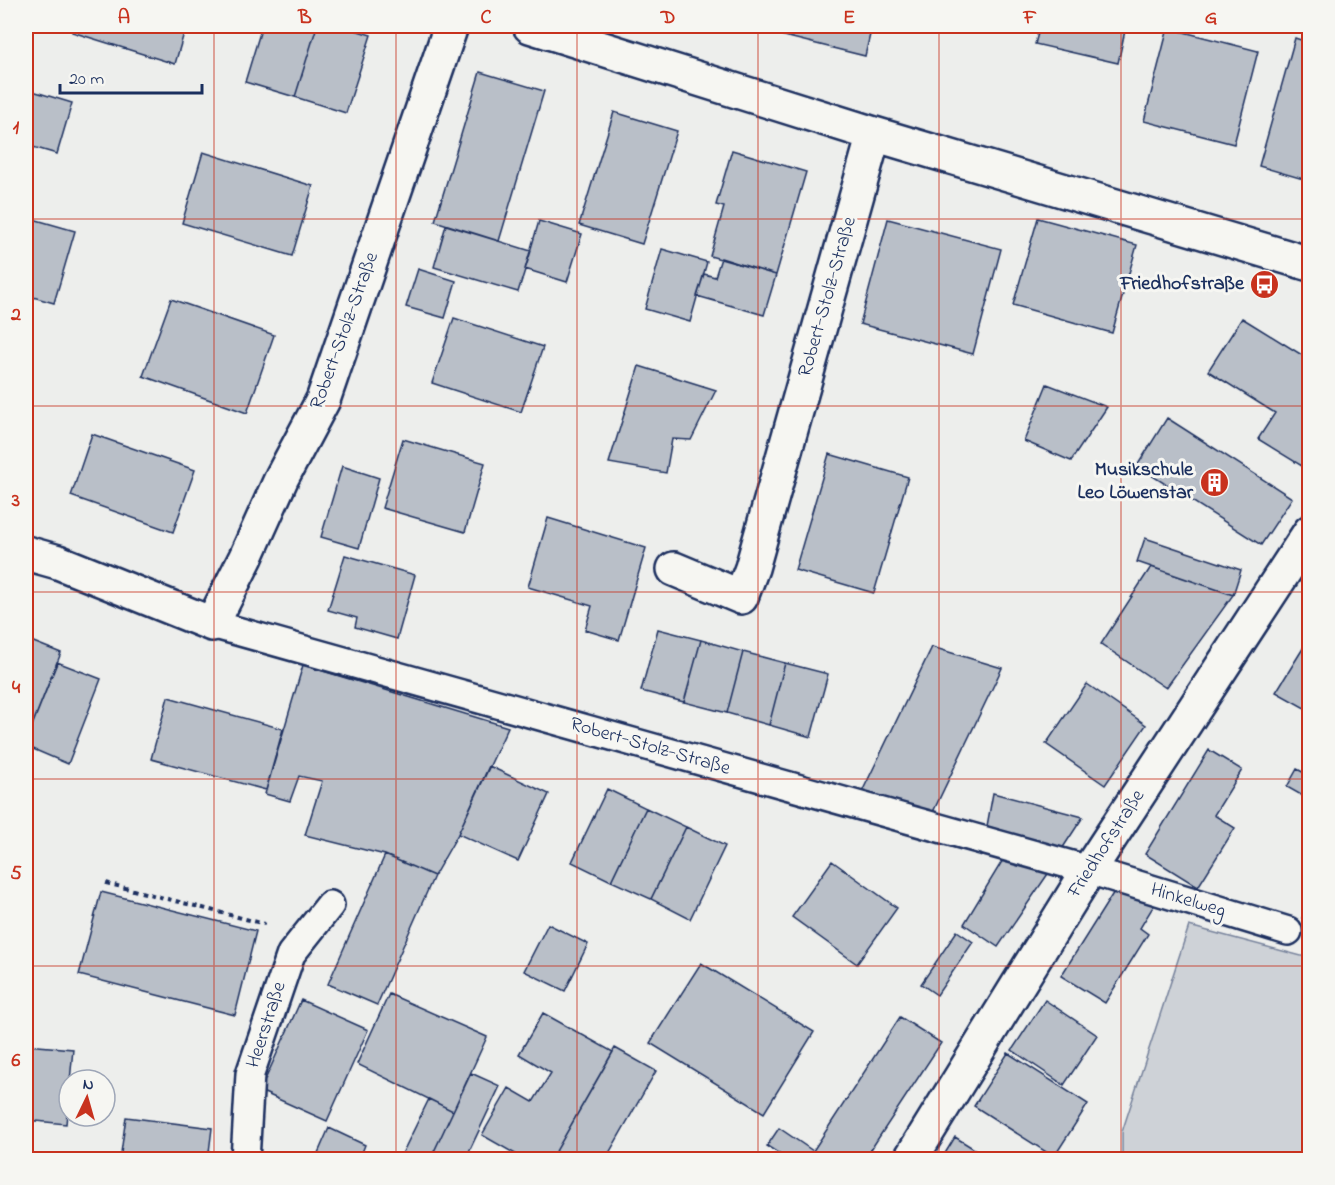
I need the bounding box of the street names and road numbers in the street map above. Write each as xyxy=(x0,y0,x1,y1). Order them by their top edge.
street label: Robert-Stolz-Straße xyxy=(791,213,865,380)
street label: Robert-Stolz-Straße xyxy=(303,248,387,414)
street label: Robert-Stolz-Straße xyxy=(567,710,734,784)
street label: Friedhofstraße xyxy=(1061,784,1153,905)
street label: Hinkelweg xyxy=(1147,876,1229,927)
street label: Heerstraße xyxy=(239,978,295,1072)

